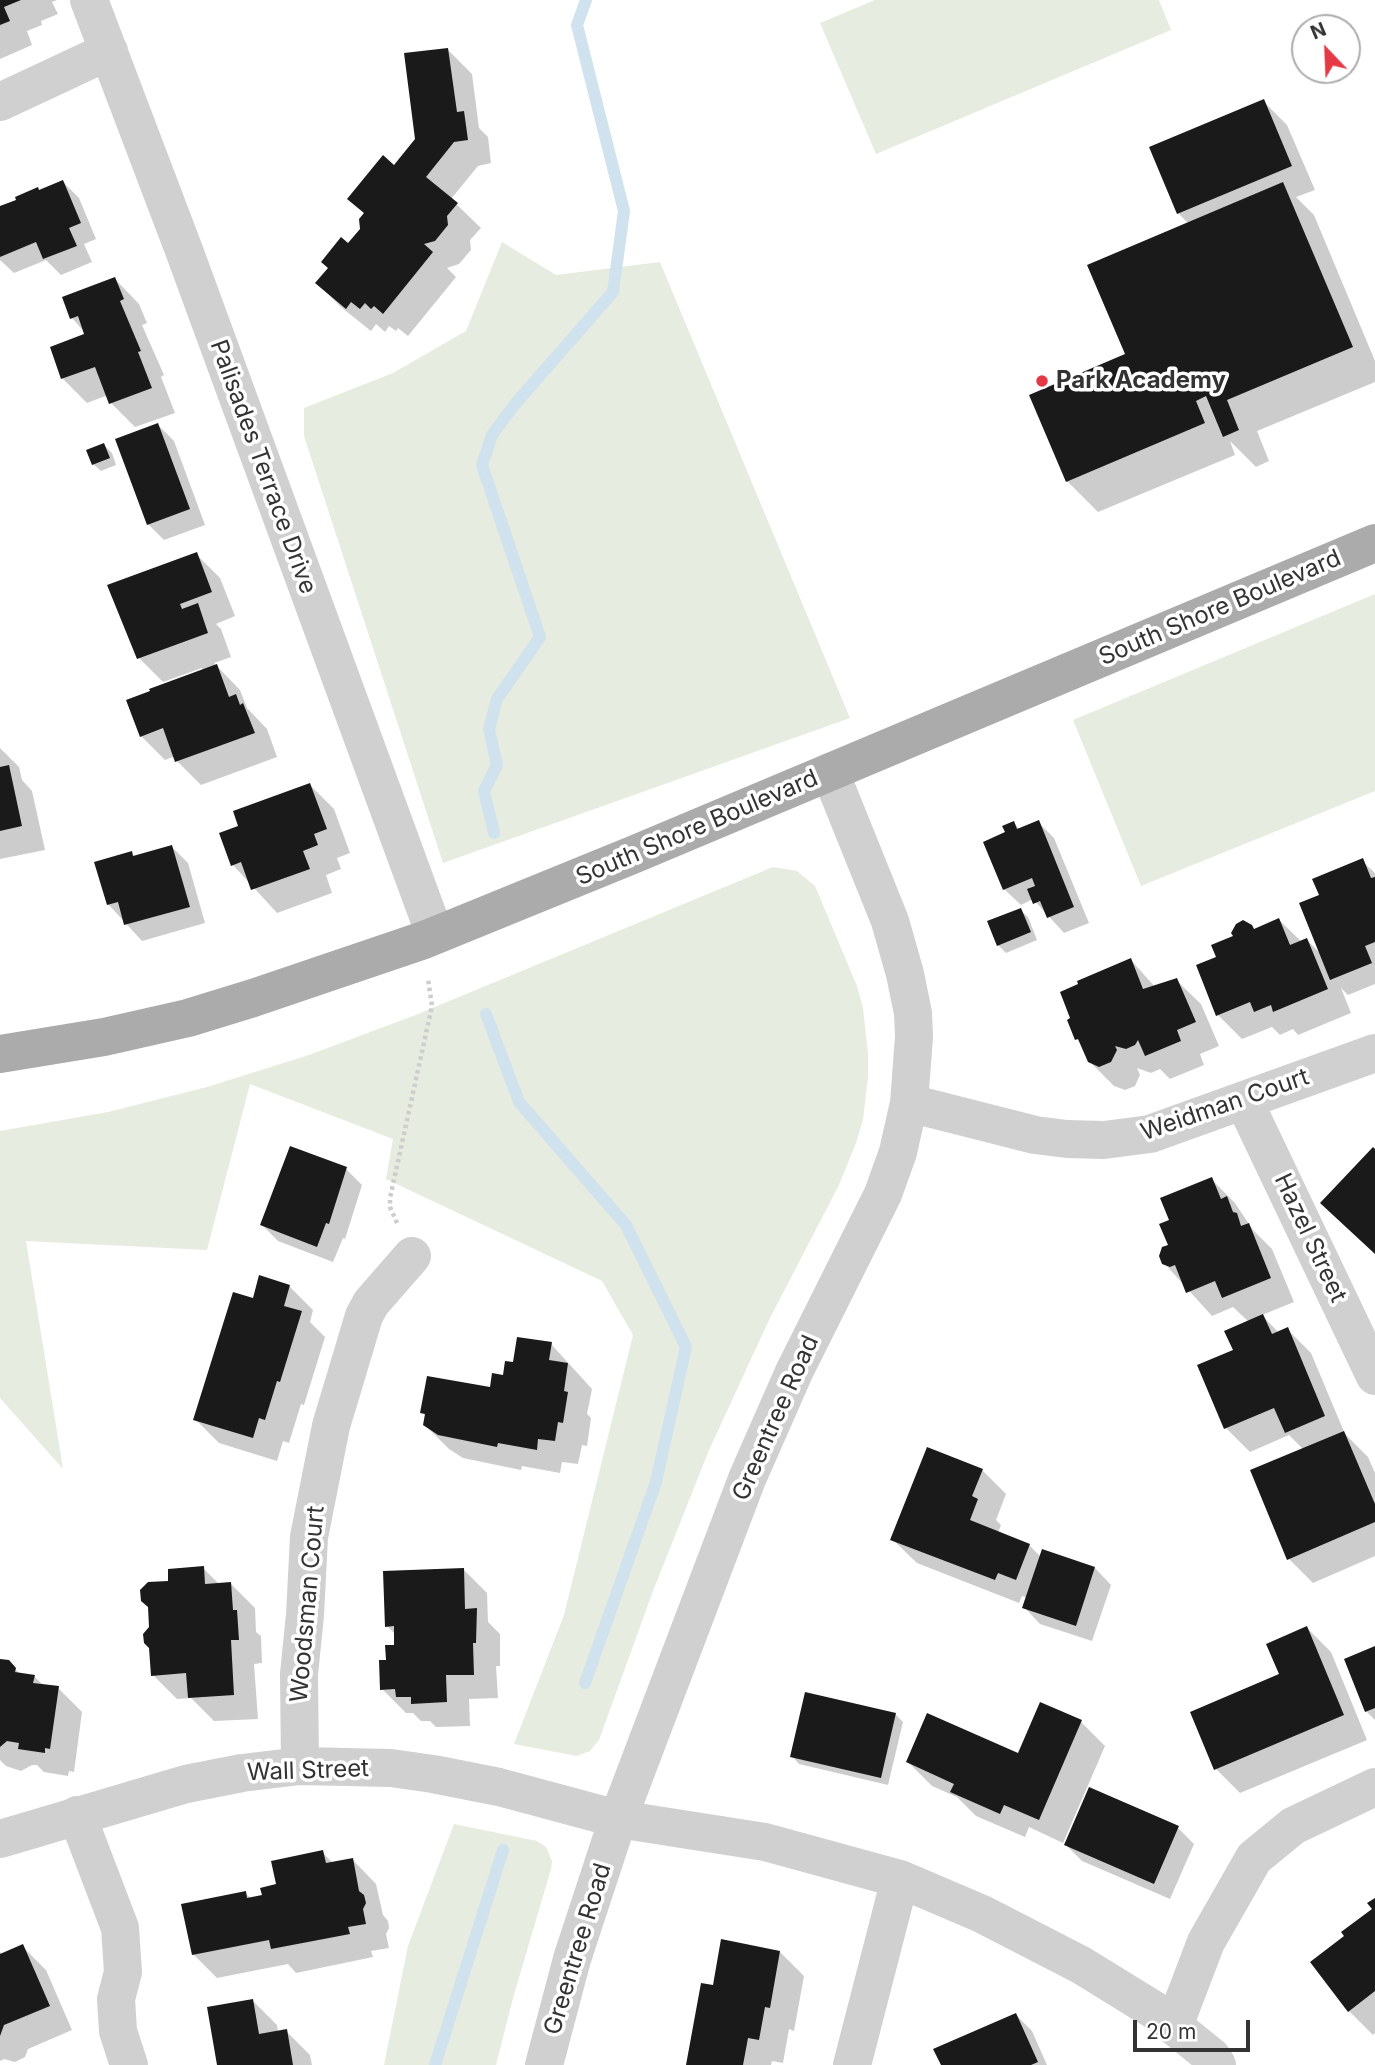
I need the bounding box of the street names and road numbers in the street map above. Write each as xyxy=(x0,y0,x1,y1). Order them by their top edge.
street label: Palisades Terrace Drive xyxy=(204,336,322,598)
street label: South Shore Boulevard xyxy=(1095,544,1345,672)
street label: South Shore Boulevard xyxy=(572,764,822,892)
street label: Weidman Court xyxy=(1137,1063,1313,1147)
street label: Hazel Street xyxy=(1268,1169,1352,1307)
street label: Greentree Road xyxy=(727,1331,825,1505)
street label: Woodsman Court xyxy=(285,1504,331,1704)
street label: Wall Street xyxy=(247,1754,369,1788)
street label: Greentree Road xyxy=(538,1860,618,2038)

